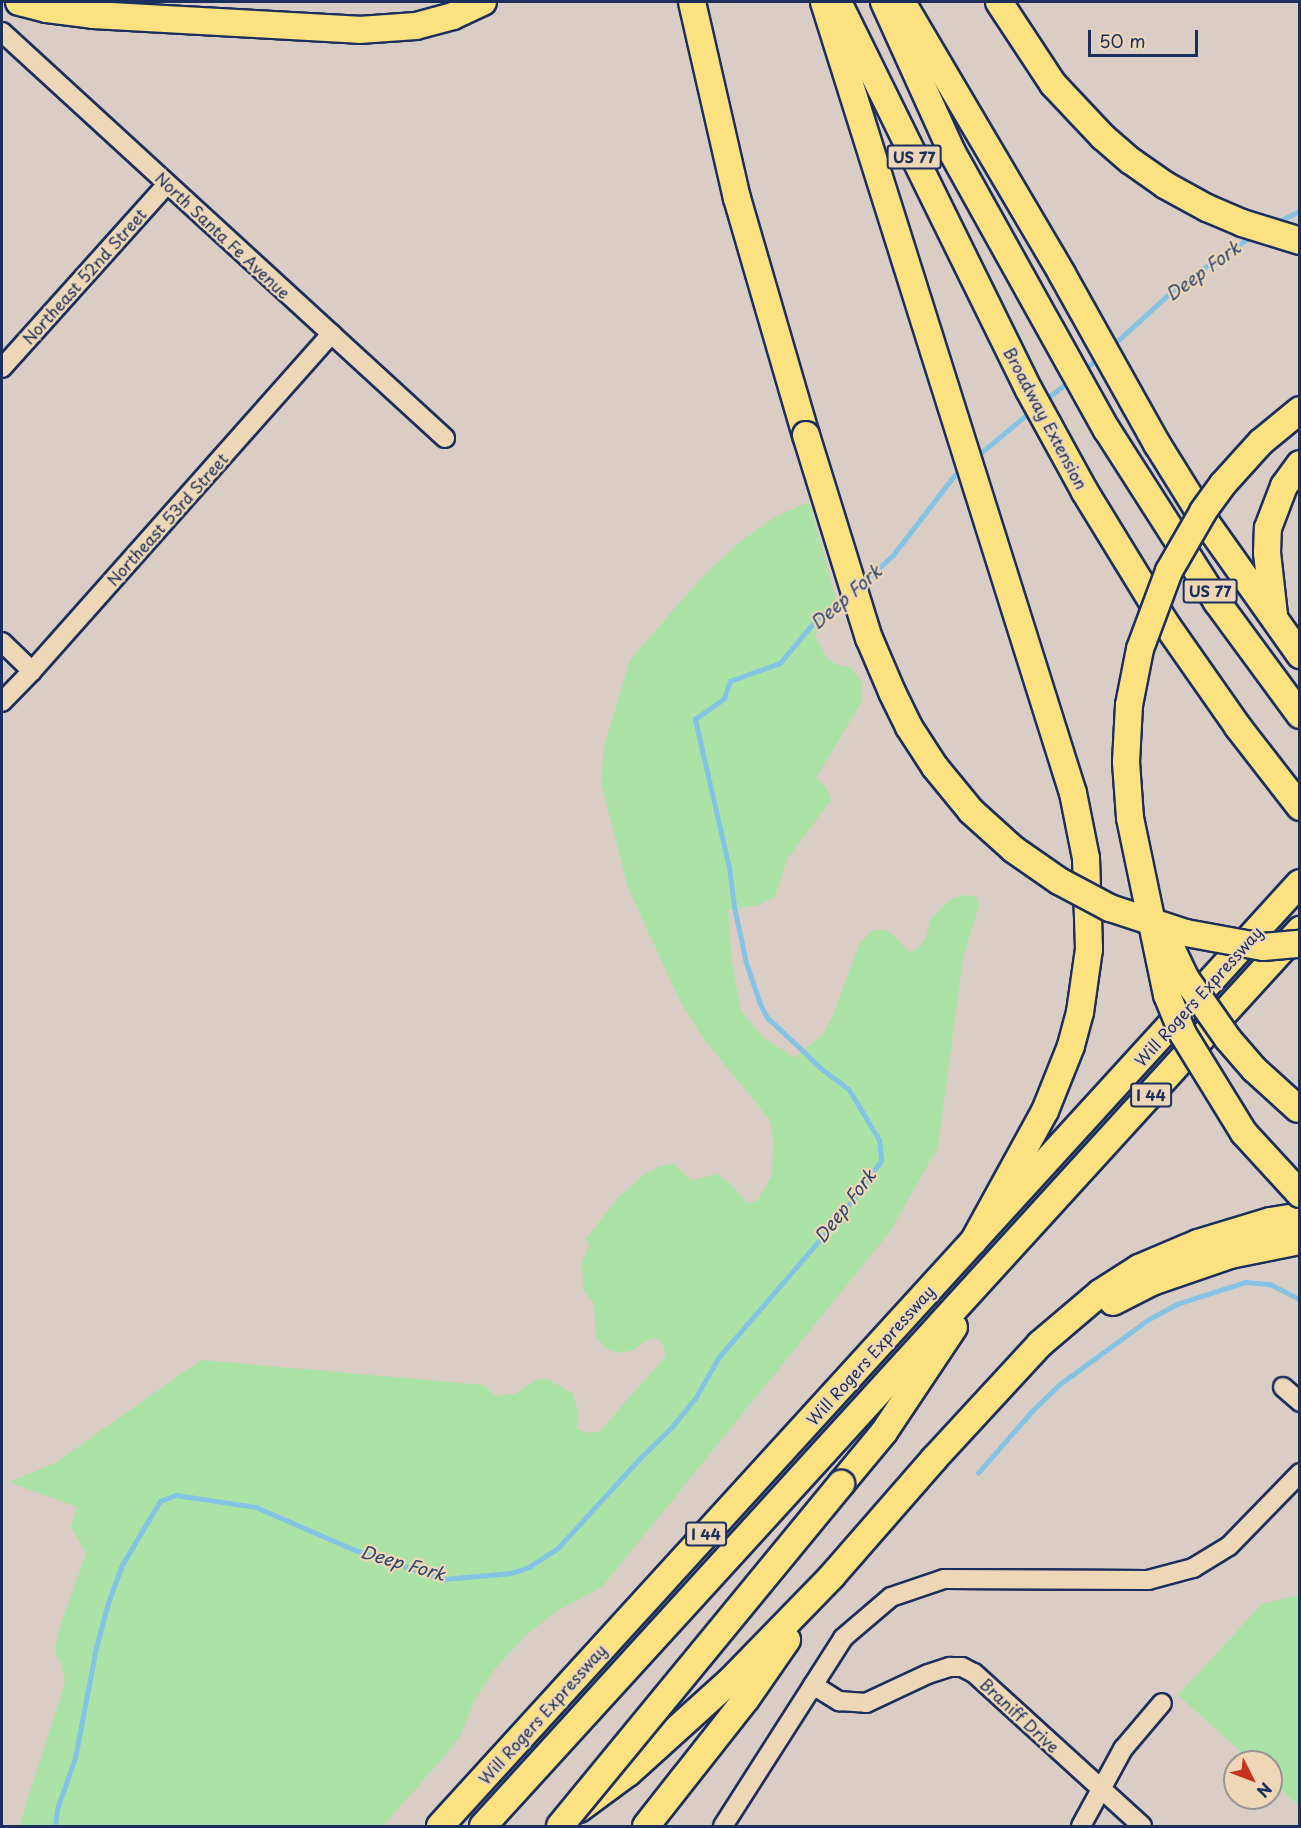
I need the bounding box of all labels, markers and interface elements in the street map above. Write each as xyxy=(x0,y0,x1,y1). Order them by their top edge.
scale bar xyxy=(1091,18,1200,56)
text: 50 m xyxy=(1099,27,1146,54)
road number: US 77 xyxy=(886,145,942,169)
street label: North Santa Fe Avenue xyxy=(151,167,295,303)
street label: Northeast 52nd Street xyxy=(18,204,150,348)
water label: Deep Fork xyxy=(1161,236,1245,306)
street label: Broadway Extension xyxy=(1001,344,1091,492)
street label: Northeast 53rd Street xyxy=(102,448,232,590)
water label: Deep Fork xyxy=(806,560,886,634)
road number: US 77 xyxy=(1182,579,1238,603)
street label: Will Rogers Expressway xyxy=(1130,922,1266,1070)
road number: I 44 xyxy=(1128,1083,1174,1107)
water label: Deep Fork xyxy=(809,1165,881,1247)
street label: Will Rogers Expressway xyxy=(802,1281,938,1429)
road number: I 44 xyxy=(684,1522,728,1546)
water label: Deep Fork xyxy=(358,1540,448,1586)
street label: Will Rogers Expressway xyxy=(474,1640,610,1788)
street label: Braniff Drive xyxy=(976,1673,1064,1757)
north arrow xyxy=(1223,1750,1283,1810)
text: N xyxy=(1252,1778,1278,1803)

